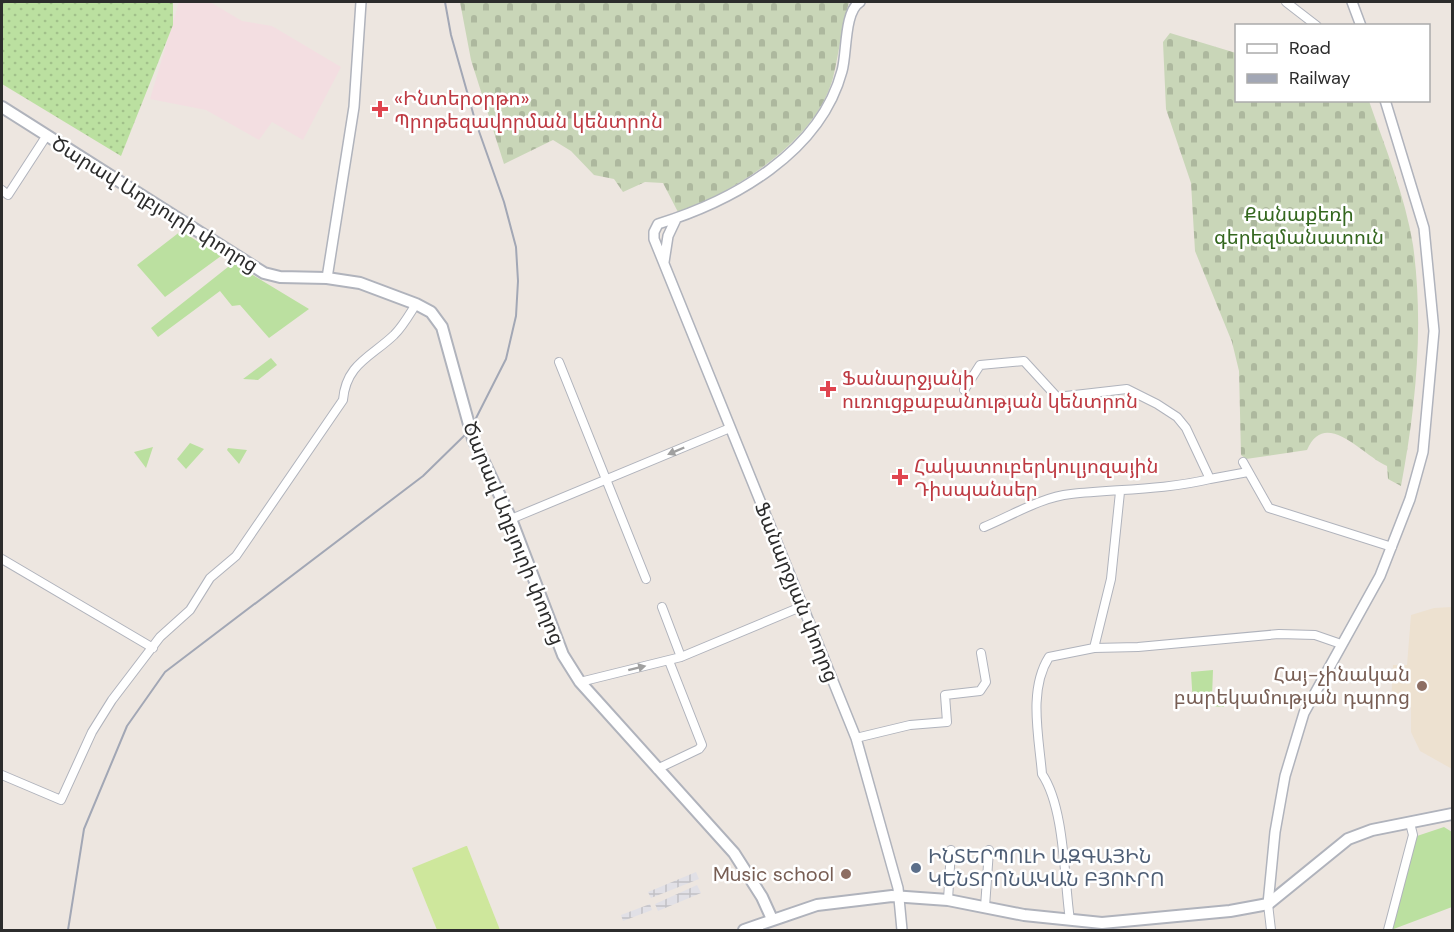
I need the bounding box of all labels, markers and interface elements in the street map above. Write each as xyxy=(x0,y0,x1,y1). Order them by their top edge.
legend xyxy=(1235,24,1430,102)
text: Road xyxy=(1289,36,1331,60)
text: Railway xyxy=(1289,66,1351,90)
place label: «Ինտերօրթո» Պրոթեզավորման կենտրոն xyxy=(394,85,663,134)
marker: «Ինտերօրթո» Պրոթեզավորման կենտրոն xyxy=(371,100,389,118)
street label: Ծարավ Աղբյուրի փողոց xyxy=(47,130,263,278)
park label: Քանաքեռի գերեզմանատուն xyxy=(1214,201,1384,250)
place label: Ֆանարջյանի ուռուցքաբանության կենտրոն xyxy=(842,365,1138,414)
marker: Ֆանարջյանի ուռուցքաբանության կենտրոն xyxy=(819,380,837,398)
street label: Ծարավ Աղբյուրի փողոց xyxy=(457,417,571,649)
one-way arrow xyxy=(666,446,684,456)
place label: Հակատուբերկուլյոզային Դիսպանսեր xyxy=(914,453,1158,502)
marker: Հակատուբերկուլյոզային Դիսպանսեր xyxy=(891,468,909,486)
street label: Ֆանարջյան փողոց xyxy=(749,498,845,686)
place label: Հայ-չինական բարեկամության դպրոց xyxy=(1174,661,1410,710)
one-way arrow xyxy=(628,663,646,673)
marker: Հայ-չինական բարեկամության դպրոց xyxy=(1415,679,1429,693)
place label: ԻՆՏԵՐՊՈԼԻ ԱԶԳԱՅԻՆ ԿԵՆՏՐՈՆԱԿԱՆ ԲՅՈՒՐՈ xyxy=(928,843,1165,892)
place label: Music school xyxy=(713,861,834,887)
marker: ԻՆՏԵՐՊՈԼԻ ԱԶԳԱՅԻՆ ԿԵՆՏՐՈՆԱԿԱՆ ԲՅՈՒՐՈ xyxy=(909,861,923,875)
marker: Music school xyxy=(839,867,853,881)

